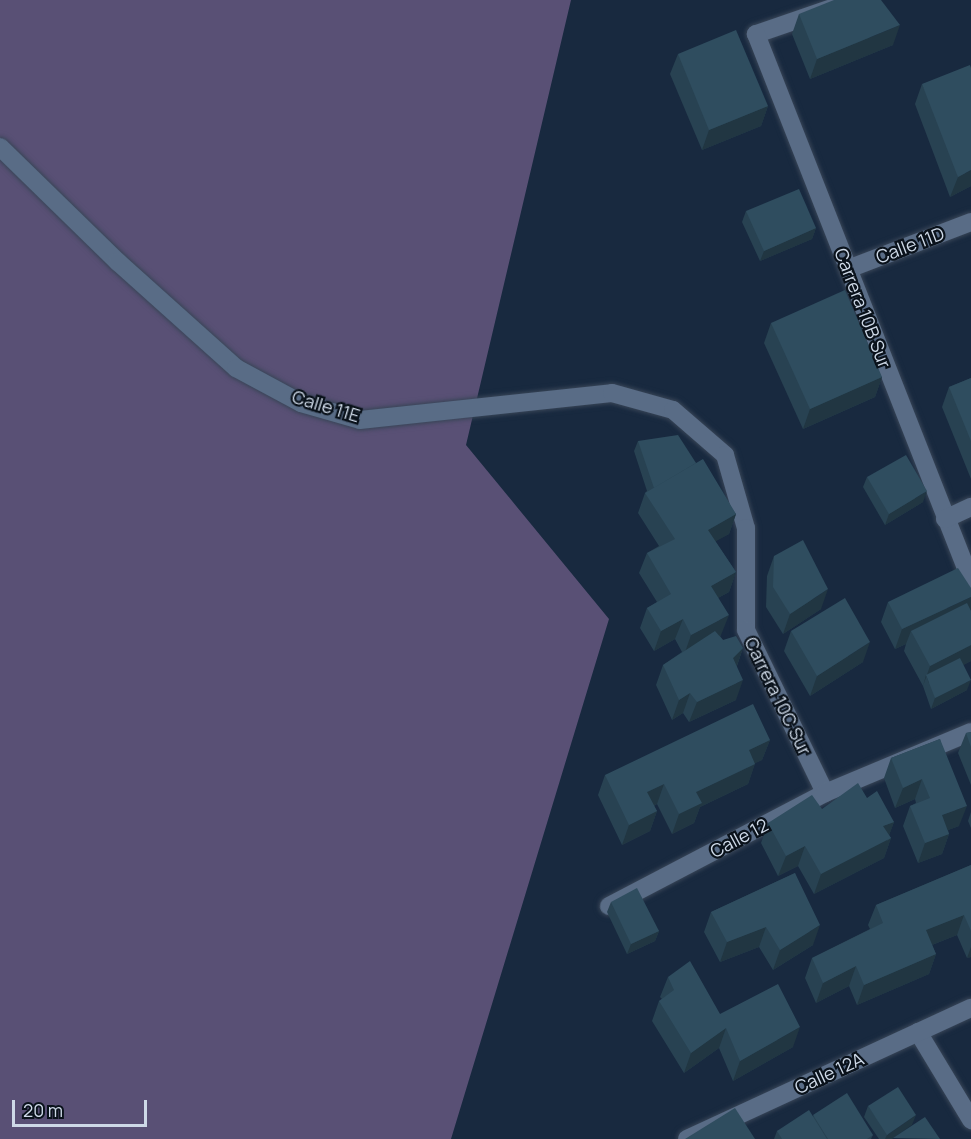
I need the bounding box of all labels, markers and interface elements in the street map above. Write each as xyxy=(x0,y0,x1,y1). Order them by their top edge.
street label: Calle 11D xyxy=(873,222,947,268)
street label: Carrera 10B Sur xyxy=(830,245,896,371)
street label: Calle 11E xyxy=(290,385,362,427)
street label: Carrera 10C Sur xyxy=(740,633,816,759)
street label: Calle 12 xyxy=(706,814,772,862)
street label: Calle 12A xyxy=(791,1048,867,1098)
scale bar xyxy=(15,1088,150,1126)
text: 20 m xyxy=(23,1098,63,1122)

